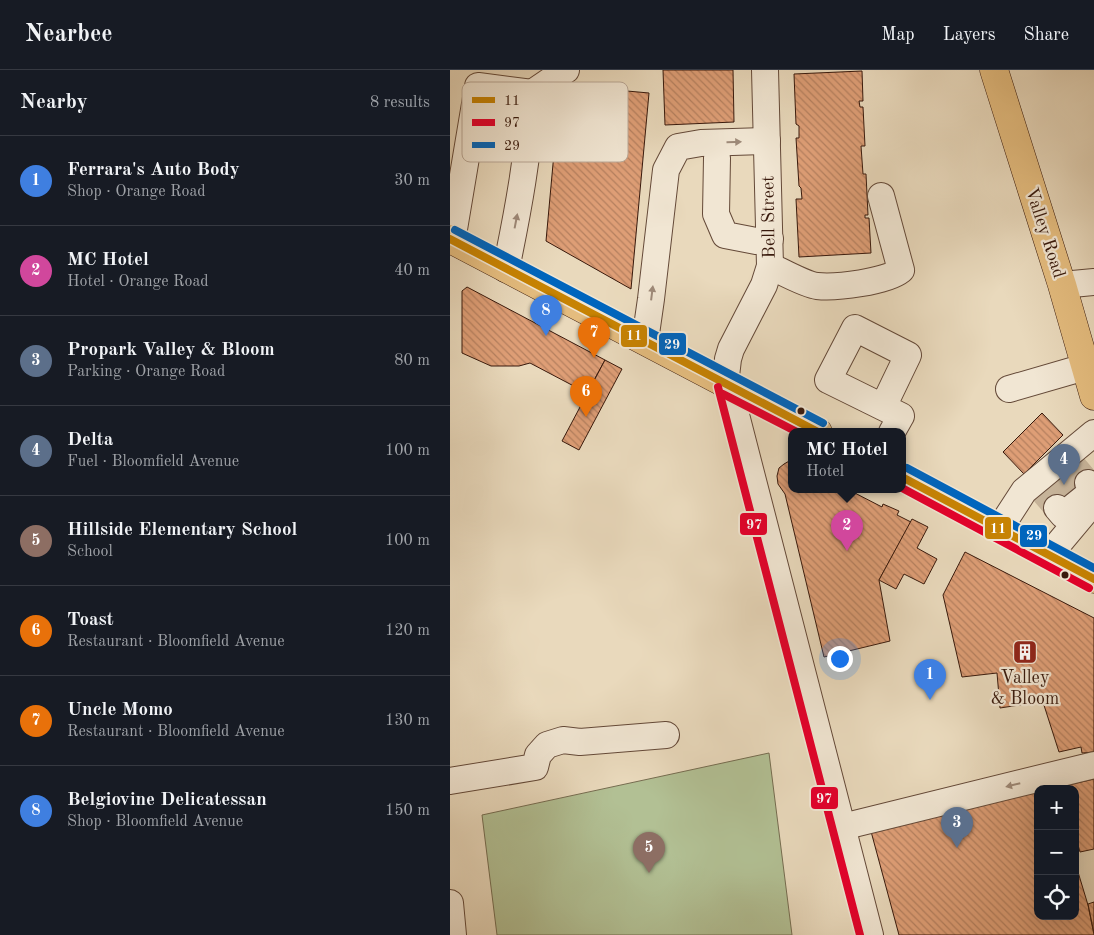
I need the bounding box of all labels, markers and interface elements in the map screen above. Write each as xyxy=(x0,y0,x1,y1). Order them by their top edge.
text: Nearbee xyxy=(25,23,113,47)
text: Map xyxy=(881,26,915,44)
text: Layers xyxy=(943,26,995,44)
text: Share xyxy=(1023,26,1069,44)
legend xyxy=(462,82,628,162)
text: Nearby xyxy=(20,92,88,113)
text: 11 xyxy=(504,94,520,108)
text: 8 results xyxy=(370,95,430,111)
text: 97 xyxy=(504,116,520,130)
one-way arrow xyxy=(726,138,742,146)
text: 29 xyxy=(504,139,520,153)
text: Ferrara's Auto Body xyxy=(67,161,240,180)
text: 1 xyxy=(31,173,41,189)
text: 30 m xyxy=(394,173,430,189)
street label: Bell Street xyxy=(759,175,779,259)
text: Shop · Orange Road xyxy=(67,184,206,200)
street label: Valley Road xyxy=(1022,185,1068,281)
one-way arrow xyxy=(512,213,520,229)
text: MC Hotel xyxy=(67,251,149,270)
text: 2 xyxy=(31,263,41,279)
text: 40 m xyxy=(394,263,430,279)
text: Hotel · Orange Road xyxy=(67,274,209,290)
one-way arrow xyxy=(648,285,656,301)
pin: 8 xyxy=(530,295,562,336)
pin: 7 xyxy=(578,317,610,358)
line badge: 11 xyxy=(620,324,648,348)
text: 11 xyxy=(626,329,642,343)
line badge: 29 xyxy=(658,332,687,356)
text: 29 xyxy=(664,338,680,352)
text: Propark Valley & Bloom xyxy=(67,341,275,360)
text: 3 xyxy=(31,353,41,369)
text: 80 m xyxy=(394,353,430,369)
text: Parking · Orange Road xyxy=(67,364,225,380)
pin: 6 xyxy=(570,376,602,417)
unlabelled marker xyxy=(796,406,806,416)
popup xyxy=(788,428,906,493)
text: Delta xyxy=(67,431,113,450)
text: MC Hotel xyxy=(806,441,888,460)
text: 4 xyxy=(31,443,41,459)
text: 100 m xyxy=(385,443,430,459)
pin: 4 xyxy=(1048,444,1080,485)
text: Fuel · Bloomfield Avenue xyxy=(67,454,239,470)
text: Hotel xyxy=(806,464,844,480)
pin: 2 xyxy=(831,510,863,551)
line badge: 97 xyxy=(739,512,768,536)
line badge: 11 xyxy=(984,516,1012,540)
text: 97 xyxy=(746,518,762,532)
text: Hillside Elementary School xyxy=(67,521,297,540)
text: 11 xyxy=(990,522,1006,536)
line badge: 29 xyxy=(1019,524,1048,548)
text: 29 xyxy=(1026,529,1042,543)
text: 5 xyxy=(31,533,41,549)
text: 100 m xyxy=(385,533,430,549)
text: School xyxy=(67,544,113,560)
unlabelled marker xyxy=(1060,570,1070,580)
text: Toast xyxy=(67,611,114,630)
text: 6 xyxy=(31,623,41,639)
text: 120 m xyxy=(385,623,430,639)
text: Restaurant · Bloomfield Avenue xyxy=(67,634,285,650)
building icon: Valley & Bloom xyxy=(1012,639,1038,665)
your location xyxy=(827,646,853,672)
pin: 1 xyxy=(914,659,946,700)
place label: Valley & Bloom xyxy=(991,669,1059,708)
text: Uncle Momo xyxy=(67,701,173,720)
text: 7 xyxy=(31,713,41,729)
text: 130 m xyxy=(385,713,430,729)
text: Restaurant · Bloomfield Avenue xyxy=(67,724,285,740)
one-way arrow xyxy=(1005,781,1020,789)
map controls xyxy=(1034,785,1079,920)
button: + xyxy=(1034,785,1079,830)
line badge: 97 xyxy=(810,786,839,810)
text: Belgiovine Delicatessan xyxy=(67,791,267,810)
text: 97 xyxy=(816,792,832,806)
text: 8 xyxy=(31,803,41,819)
text: 150 m xyxy=(385,803,430,819)
pin: 3 xyxy=(941,807,973,848)
text: Shop · Bloomfield Avenue xyxy=(67,814,243,830)
button: − xyxy=(1034,830,1079,875)
pin: 5 xyxy=(633,832,665,873)
button: locate xyxy=(1034,875,1079,920)

